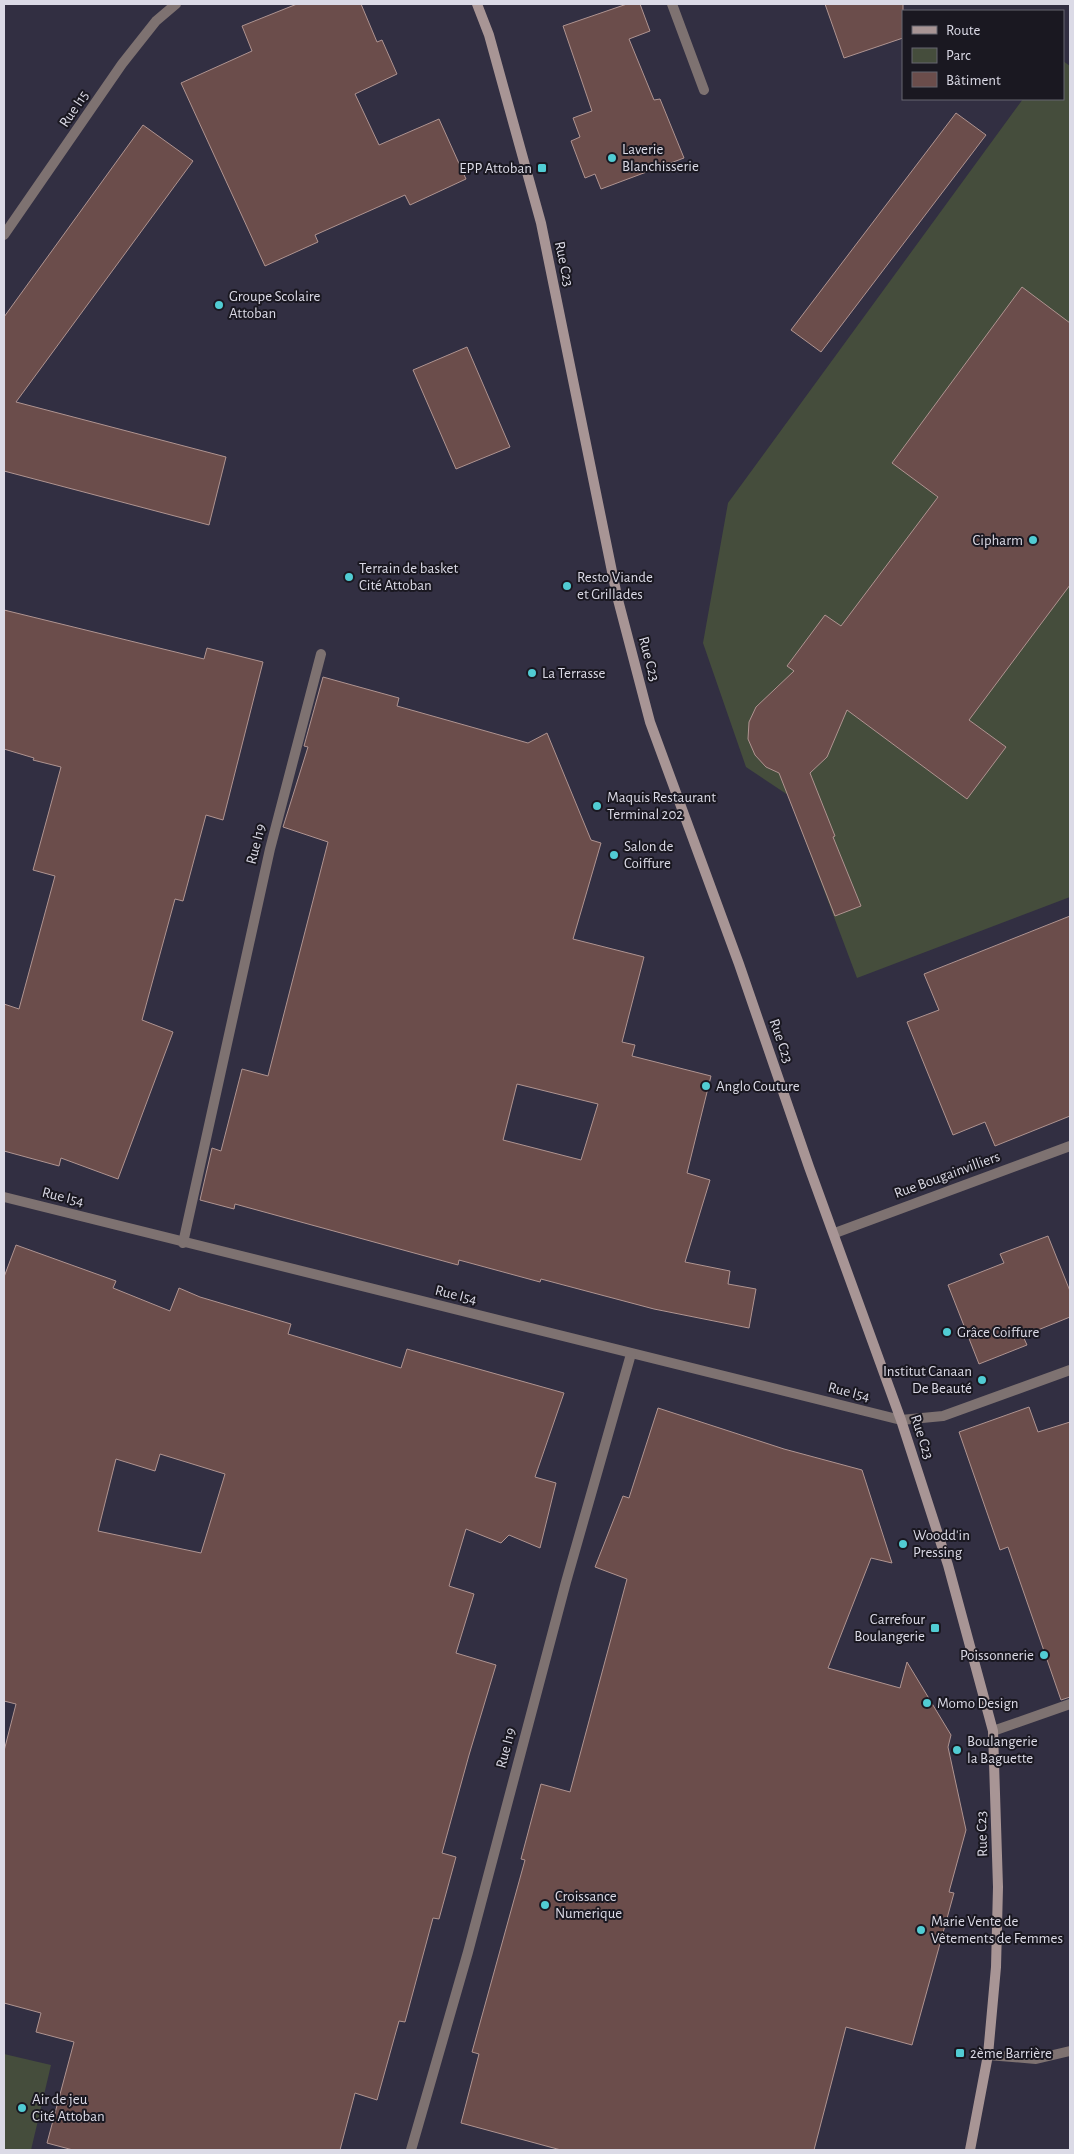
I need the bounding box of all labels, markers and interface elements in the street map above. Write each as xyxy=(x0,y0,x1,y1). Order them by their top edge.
legend xyxy=(902,10,1064,100)
text: Route xyxy=(946,23,980,38)
text: Parc xyxy=(946,48,971,63)
text: Bâtiment xyxy=(946,73,1001,88)
street label: Rue I15 xyxy=(56,88,92,130)
place label: Laverie Blanchisserie xyxy=(622,142,699,174)
marker: Laverie Blanchisserie xyxy=(606,152,618,164)
place label: EPP Attoban xyxy=(459,161,532,176)
marker: EPP Attoban xyxy=(536,162,548,174)
street label: Rue C23 xyxy=(552,240,576,288)
place label: Groupe Scolaire Attoban xyxy=(229,289,321,321)
marker: Groupe Scolaire Attoban xyxy=(213,299,225,311)
place label: Cipharm xyxy=(973,533,1023,548)
marker: Cipharm xyxy=(1027,534,1039,546)
place label: Terrain de basket Cité Attoban xyxy=(359,561,458,593)
place label: Resto Viande et Grillades xyxy=(577,570,653,602)
marker: Terrain de basket Cité Attoban xyxy=(343,571,355,583)
marker: Resto Viande et Grillades xyxy=(561,580,573,592)
street label: Rue C23 xyxy=(636,635,662,683)
place label: La Terrasse xyxy=(542,666,605,681)
marker: La Terrasse xyxy=(526,667,538,679)
place label: Maquis Restaurant Terminal 202 xyxy=(607,790,716,822)
marker: Maquis Restaurant Terminal 202 xyxy=(591,800,603,812)
street label: Rue I19 xyxy=(244,822,268,866)
place label: Salon de Coiffure xyxy=(624,839,674,871)
marker: Salon de Coiffure xyxy=(608,849,620,861)
street label: Rue C23 xyxy=(766,1017,796,1065)
place label: Anglo Couture xyxy=(716,1079,800,1094)
marker: Anglo Couture xyxy=(700,1080,712,1092)
street label: Rue Bougainvilliers xyxy=(892,1149,1002,1201)
street label: Rue I54 xyxy=(41,1185,85,1209)
street label: Rue I54 xyxy=(434,1283,478,1307)
place label: Grâce Coiffure xyxy=(957,1325,1039,1340)
marker: Grâce Coiffure xyxy=(941,1326,953,1338)
place label: Institut Canaan De Beauté xyxy=(883,1364,972,1396)
marker: Institut Canaan De Beauté xyxy=(976,1374,988,1386)
street label: Rue I54 xyxy=(827,1380,871,1404)
street label: Rue C23 xyxy=(908,1413,936,1461)
place label: Woodd'in Pressing xyxy=(913,1528,970,1560)
marker: Woodd'in Pressing xyxy=(897,1538,909,1550)
place label: Carrefour Boulangerie xyxy=(854,1612,925,1644)
marker: Carrefour Boulangerie xyxy=(929,1622,941,1634)
place label: Poissonnerie xyxy=(960,1648,1034,1663)
marker: Poissonnerie xyxy=(1038,1649,1050,1661)
place label: Momo Design xyxy=(937,1696,1018,1711)
marker: Momo Design xyxy=(921,1697,933,1709)
street label: Rue I19 xyxy=(493,1726,519,1770)
place label: Boulangerie la Baguette xyxy=(967,1734,1038,1766)
marker: Boulangerie la Baguette xyxy=(951,1744,963,1756)
street label: Rue C23 xyxy=(974,1811,990,1857)
place label: Croissance Numerique xyxy=(555,1889,622,1921)
marker: Croissance Numerique xyxy=(539,1899,551,1911)
place label: Marie Vente de Vêtements de Femmes xyxy=(931,1914,1063,1946)
marker: Marie Vente de Vêtements de Femmes xyxy=(915,1924,927,1936)
place label: 2ème Barrière xyxy=(970,2046,1052,2061)
marker: 2ème Barrière xyxy=(954,2047,966,2059)
place label: Air de jeu Cité Attoban xyxy=(32,2092,105,2124)
marker: Air de jeu Cité Attoban xyxy=(16,2102,28,2114)

